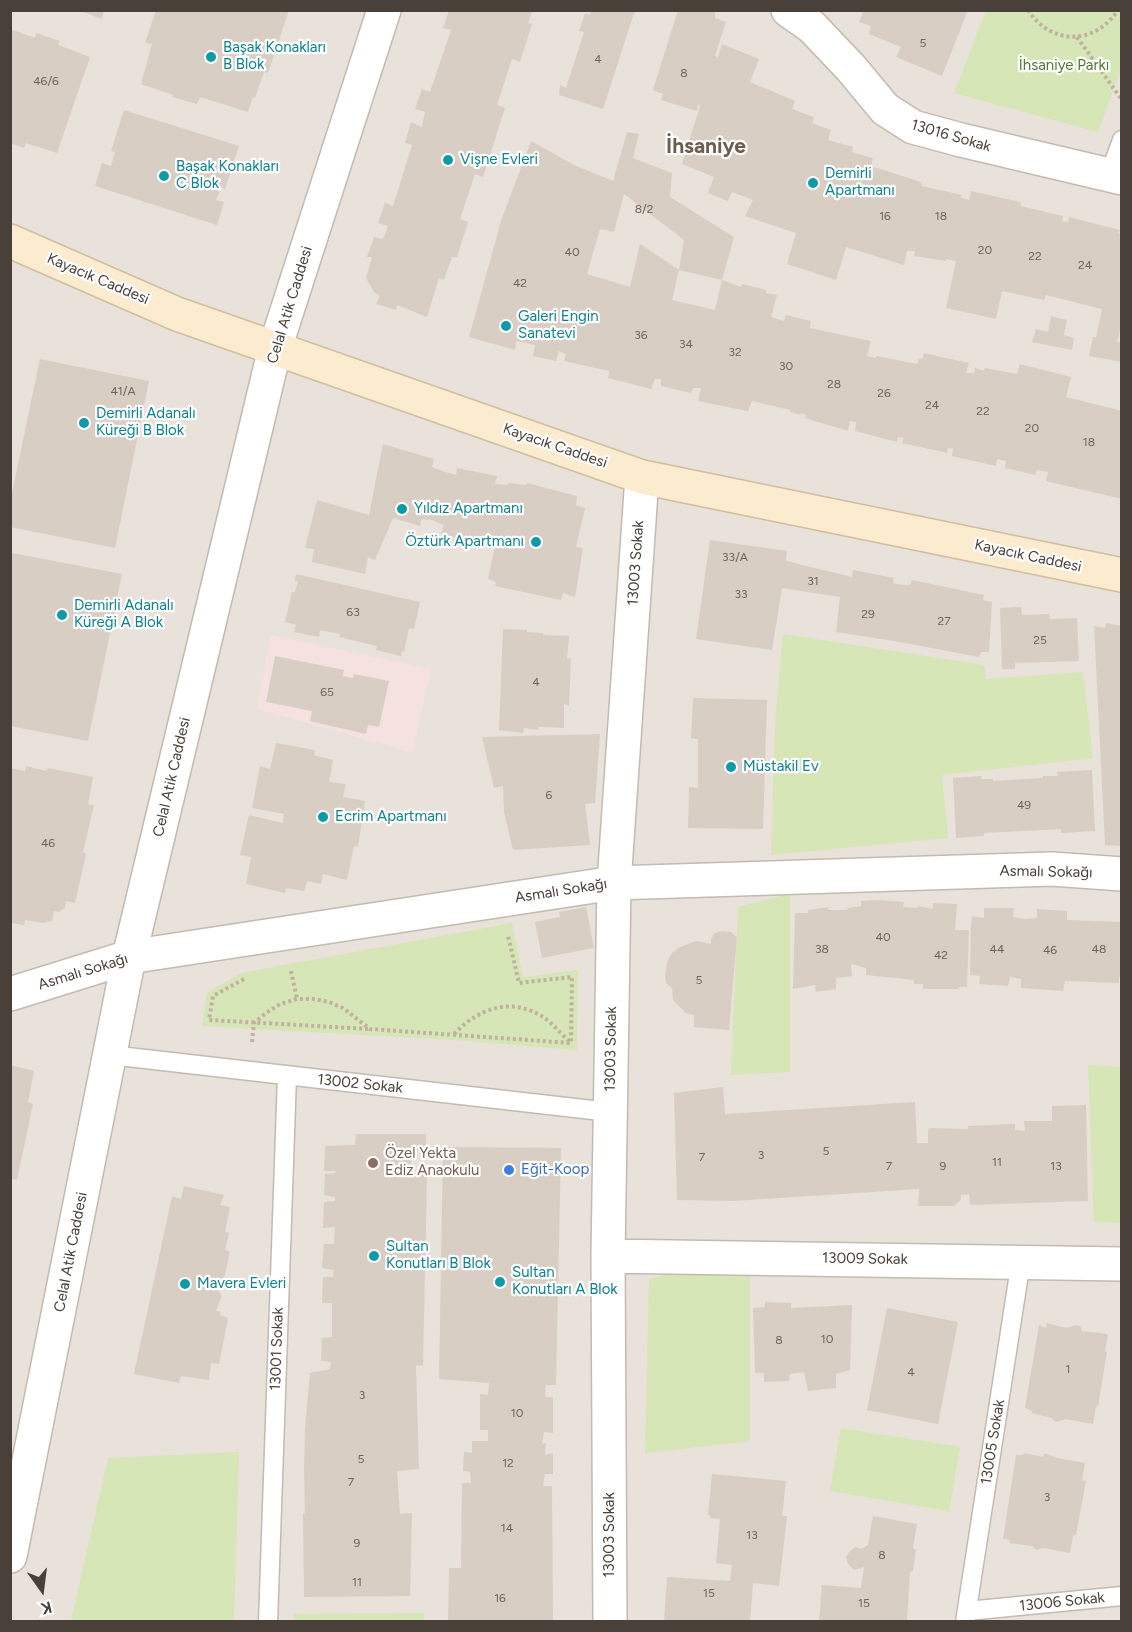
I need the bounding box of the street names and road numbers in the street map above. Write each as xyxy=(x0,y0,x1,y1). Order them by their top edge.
street label: 13016 Sokak xyxy=(909,116,993,156)
street label: Celal Atik Caddesi xyxy=(264,244,316,366)
street label: Kayacık Caddesi xyxy=(44,249,152,309)
street label: Kayacık Caddesi xyxy=(500,420,610,472)
street label: 13003 Sokak xyxy=(624,520,648,606)
street label: Kayacık Caddesi xyxy=(973,536,1083,576)
street label: Celal Atik Caddesi xyxy=(150,716,194,838)
street label: Asmalı Sokağı xyxy=(999,862,1093,882)
street label: Asmalı Sokağı xyxy=(514,875,608,907)
street label: Asmalı Sokağı xyxy=(36,950,130,994)
street label: 13003 Sokak xyxy=(601,1006,621,1092)
street label: 13002 Sokak xyxy=(316,1071,404,1097)
street label: Celal Atik Caddesi xyxy=(51,1190,91,1314)
street label: 13009 Sokak xyxy=(822,1249,908,1269)
street label: 13001 Sokak xyxy=(267,1307,287,1391)
street label: 13005 Sokak xyxy=(977,1398,1009,1486)
street label: 13003 Sokak xyxy=(601,1492,619,1578)
street label: 13006 Sokak xyxy=(1018,1589,1106,1615)

